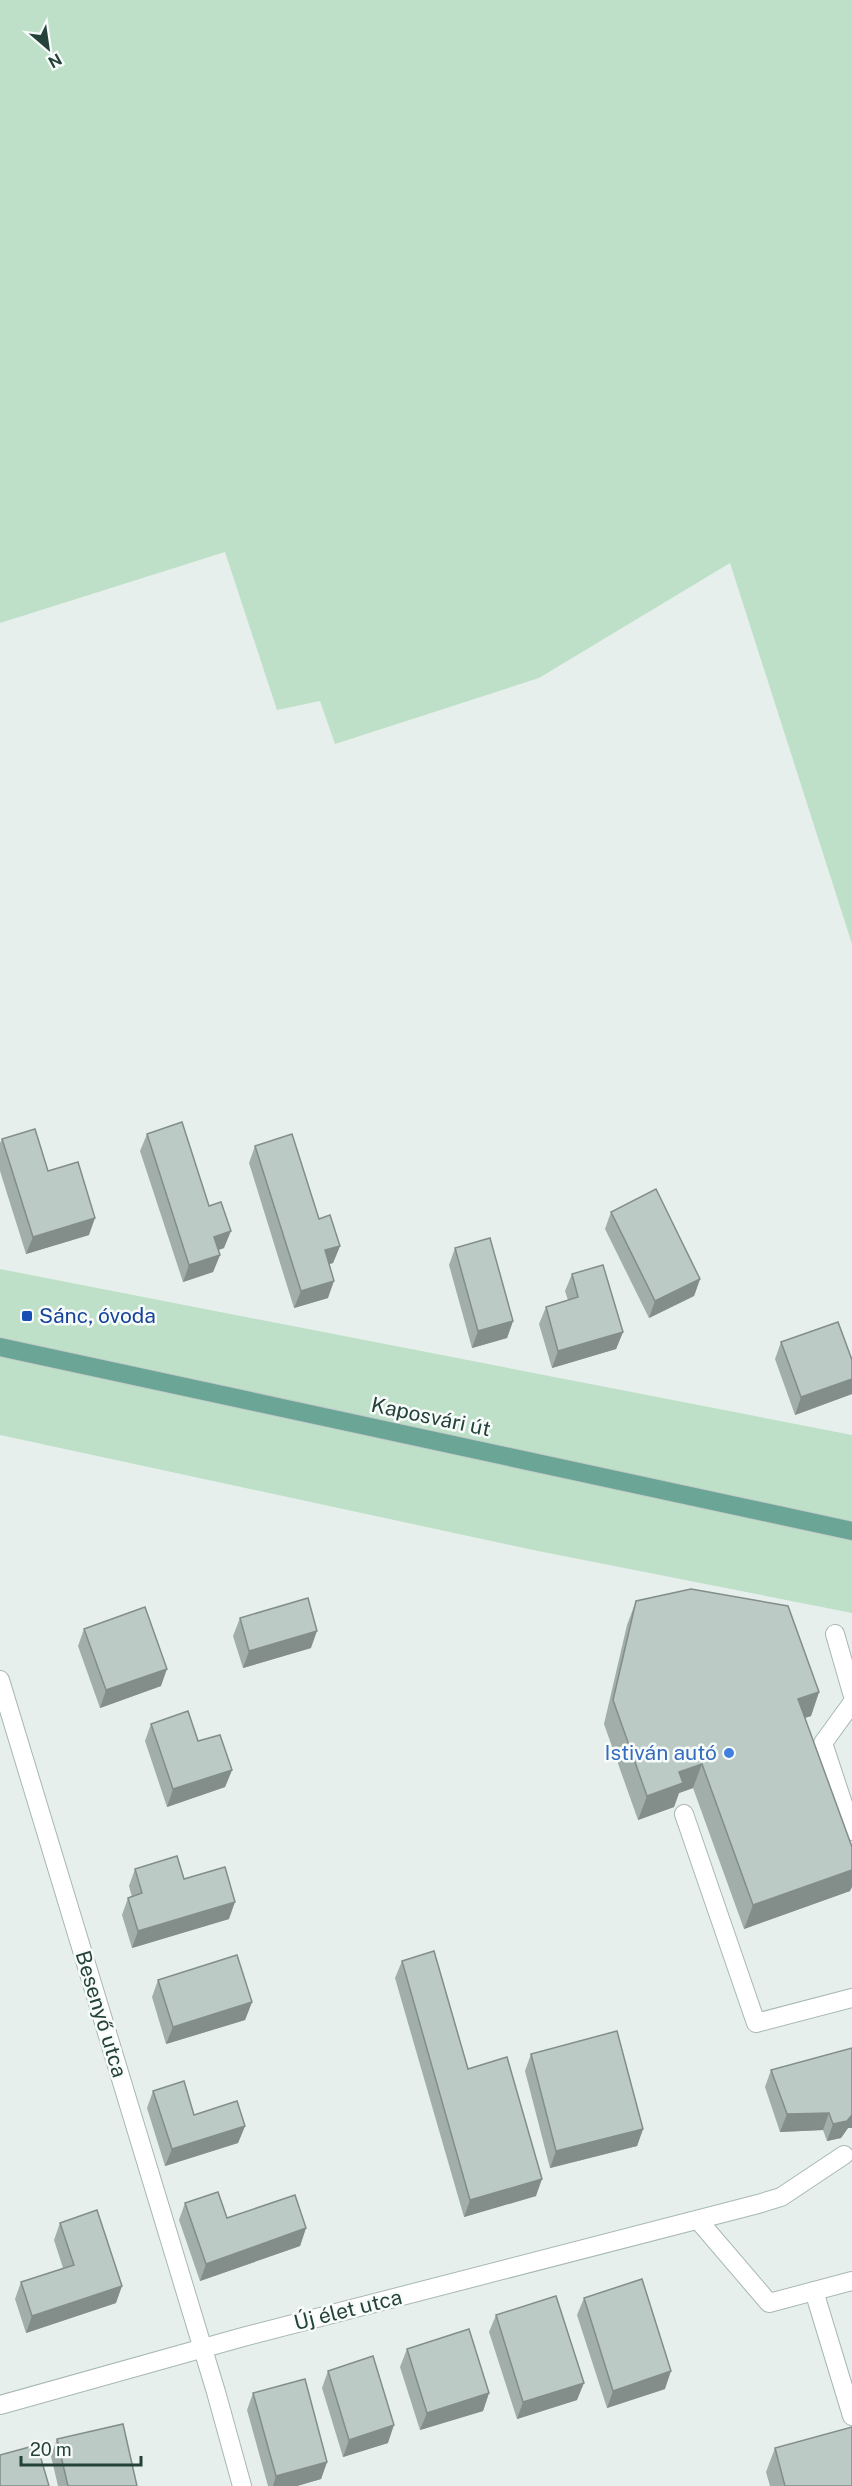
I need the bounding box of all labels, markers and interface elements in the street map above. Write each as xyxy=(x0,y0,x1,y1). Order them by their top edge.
north arrow xyxy=(18,18,78,78)
text: N xyxy=(45,49,65,72)
place label: Sánc, óvoda xyxy=(39,1303,156,1328)
marker: Sánc, óvoda xyxy=(20,1309,34,1323)
street label: Kaposvári út xyxy=(369,1392,493,1441)
place label: Istiván autó xyxy=(605,1740,717,1765)
marker: Istiván autó xyxy=(722,1746,736,1760)
street label: Besenyő utca xyxy=(70,1948,133,2080)
street label: Új élet utca xyxy=(291,2284,404,2335)
scale bar xyxy=(21,2429,141,2467)
text: 20 m xyxy=(30,2439,72,2460)

